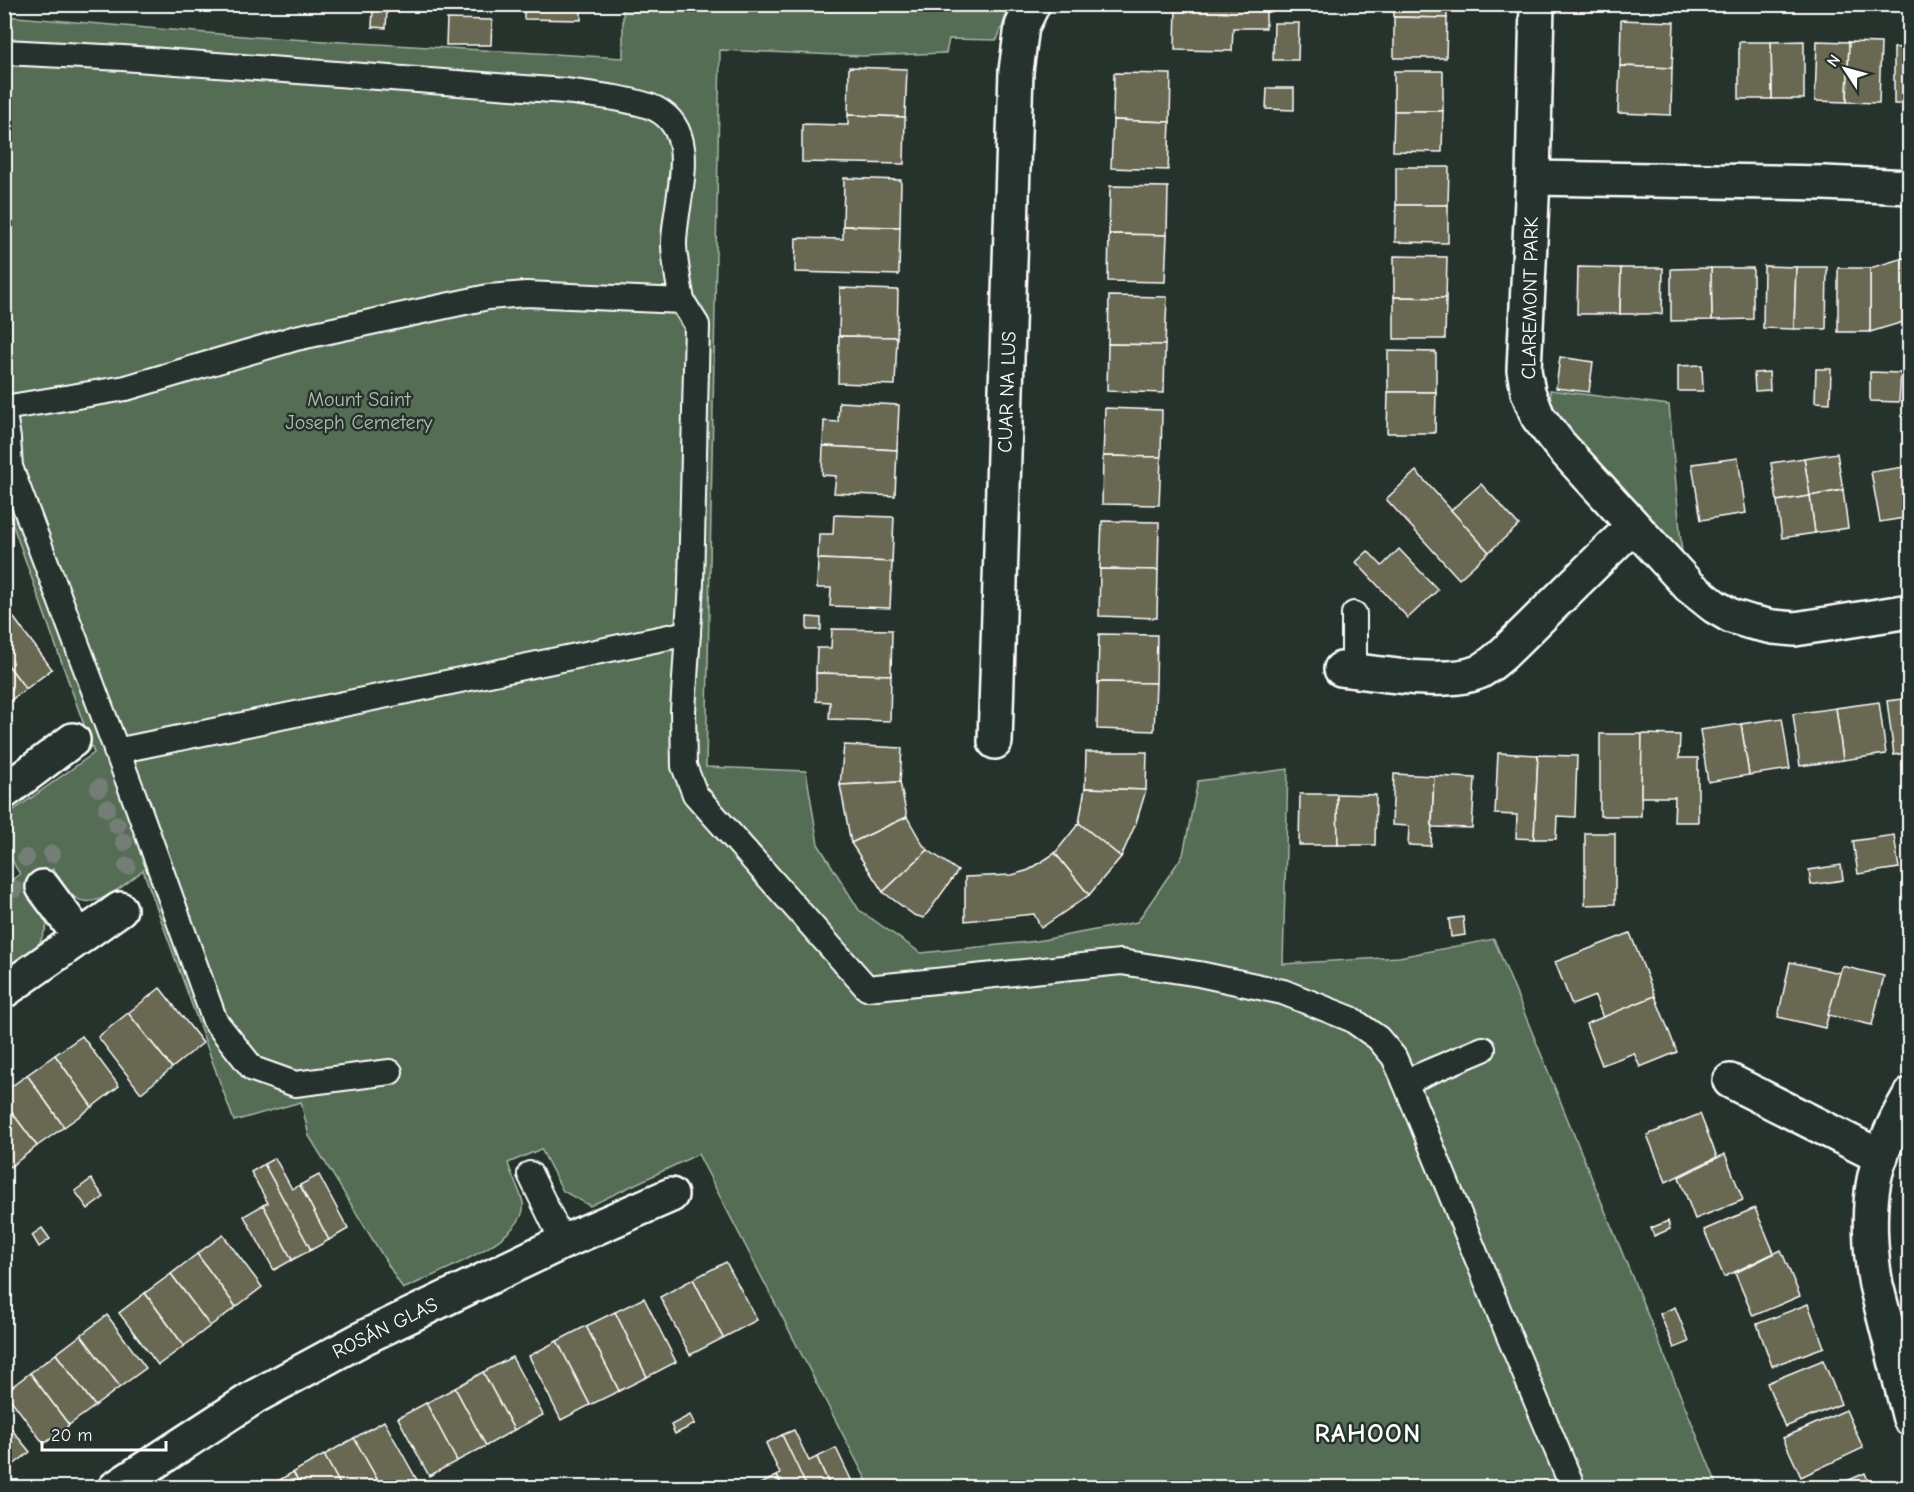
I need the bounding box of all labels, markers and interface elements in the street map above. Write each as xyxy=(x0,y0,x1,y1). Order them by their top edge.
north arrow xyxy=(1815,39,1875,99)
text: N xyxy=(1823,51,1844,70)
street label: CLAREMONT PARK xyxy=(1517,216,1543,380)
street label: CUAR NA LUS xyxy=(993,331,1021,453)
park label: Mount Saint Joseph Cemetery xyxy=(286,388,432,434)
street label: ROSÁN GLAS xyxy=(328,1292,441,1363)
scale bar xyxy=(42,1414,166,1452)
district label: RAHOON xyxy=(1314,1419,1422,1449)
text: 20 m xyxy=(51,1425,92,1446)

